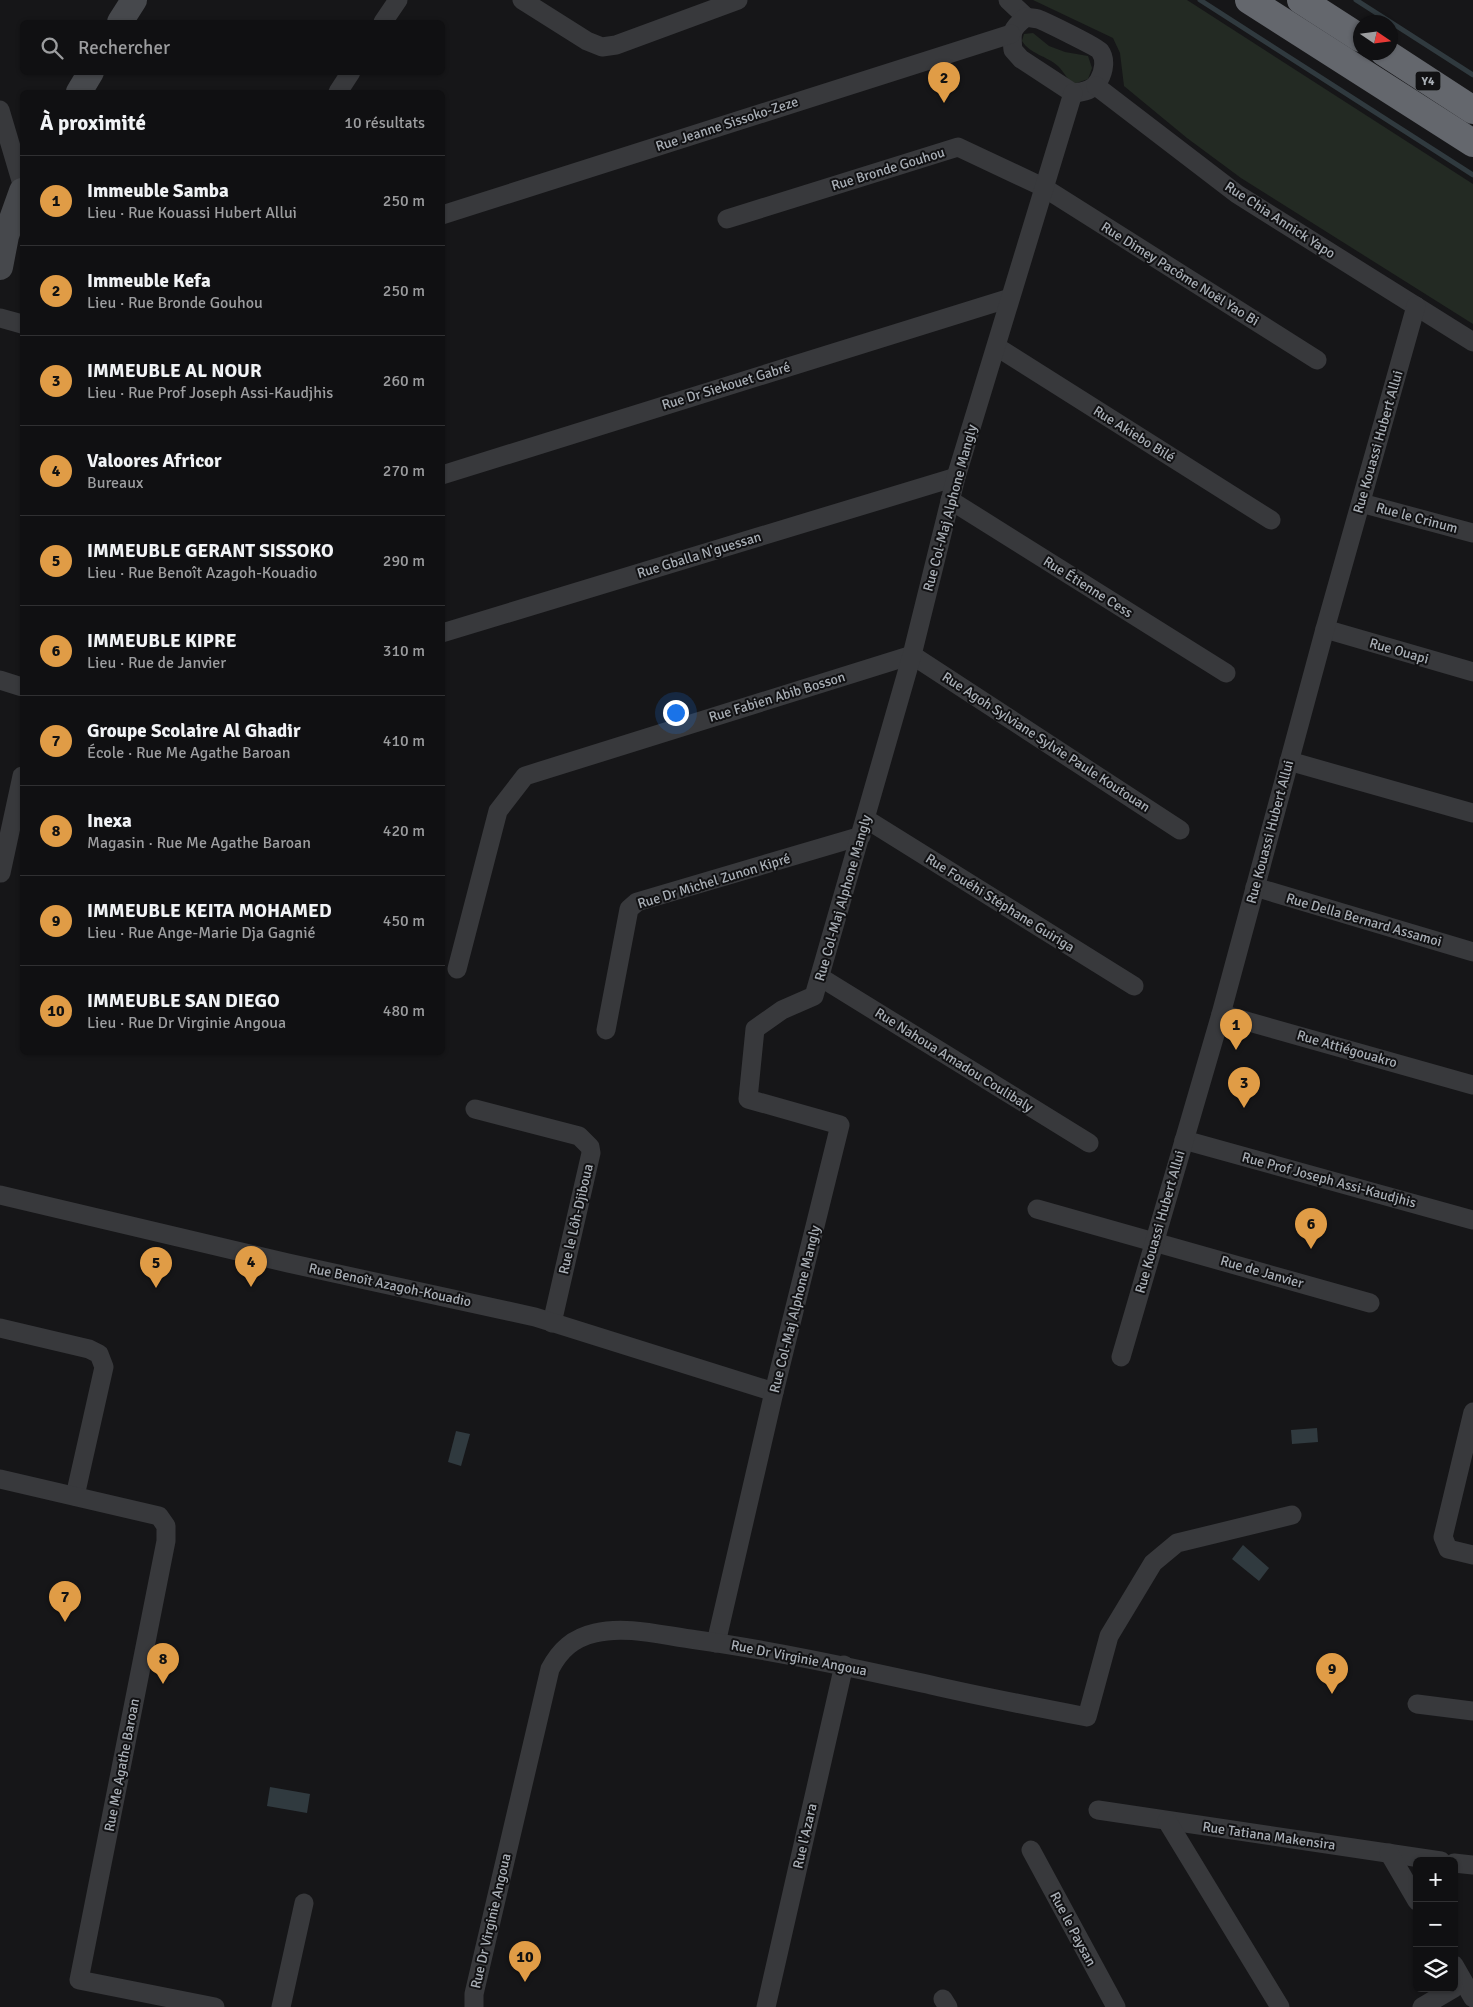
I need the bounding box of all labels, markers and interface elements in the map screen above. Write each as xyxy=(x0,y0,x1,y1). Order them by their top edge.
north arrow xyxy=(1353,15,1398,60)
search box xyxy=(20,20,445,75)
icon: search xyxy=(38,34,66,62)
text: Rechercher xyxy=(78,36,170,60)
pin: 2 xyxy=(928,62,960,103)
road number: Y4 xyxy=(1416,72,1440,90)
street label: Rue Jeanne Sissoko-Zeze xyxy=(654,93,800,155)
text: À proximité xyxy=(40,110,146,136)
text: 10 résultats xyxy=(344,113,425,133)
street label: Rue Bronde Gouhou xyxy=(829,144,947,194)
street label: Rue Chia Annick Yapo xyxy=(1222,178,1338,262)
text: Immeuble Samba xyxy=(87,179,229,203)
text: 1 xyxy=(52,191,60,211)
text: 250 m xyxy=(383,191,425,211)
text: Lieu · Rue Kouassi Hubert Allui xyxy=(87,203,297,223)
street label: Rue Dimey Pacôme Noël Yao Bi xyxy=(1098,218,1262,330)
text: Immeuble Kefa xyxy=(87,269,211,293)
text: 2 xyxy=(52,281,60,301)
text: 250 m xyxy=(383,281,425,301)
text: Lieu · Rue Bronde Gouhou xyxy=(87,293,263,313)
street label: Rue Dr Siekouet Gabré xyxy=(660,358,792,414)
text: IMMEUBLE AL NOUR xyxy=(87,359,262,383)
street label: Rue Kouassi Hubert Allui xyxy=(1349,369,1407,515)
text: 3 xyxy=(52,371,60,391)
text: 260 m xyxy=(383,371,425,391)
text: Lieu · Rue Prof Joseph Assi-Kaudjhis xyxy=(87,383,333,403)
street label: Rue Akiebo Bilé xyxy=(1090,402,1178,466)
street label: Rue Col-Maj Alphone Mangly xyxy=(920,422,981,593)
text: Valoores Africor xyxy=(87,449,222,473)
text: 4 xyxy=(52,461,60,481)
text: 270 m xyxy=(383,461,425,481)
text: Bureaux xyxy=(87,473,143,493)
street label: Rue le Crinum xyxy=(1374,499,1460,537)
street label: Rue Gballa N'guessan xyxy=(635,528,763,582)
text: IMMEUBLE GERANT SISSOKO xyxy=(87,539,334,563)
text: 5 xyxy=(52,551,60,571)
text: 290 m xyxy=(383,551,425,571)
street label: Rue Étienne Cess xyxy=(1040,553,1136,621)
text: Lieu · Rue Benoît Azagoh-Kouadio xyxy=(87,563,317,583)
text: IMMEUBLE KIPRE xyxy=(87,629,237,653)
street label: Rue Ouapi xyxy=(1367,634,1431,668)
text: 6 xyxy=(52,641,60,661)
text: 310 m xyxy=(383,641,425,661)
text: Lieu · Rue de Janvier xyxy=(87,653,226,673)
street label: Rue Fabien Abib Bosson xyxy=(707,668,847,726)
street label: Rue Agoh Sylviane Sylvie Paule Koutouan xyxy=(939,668,1153,816)
your location xyxy=(663,700,689,726)
text: Groupe Scolaire Al Ghadir xyxy=(87,719,301,743)
text: 7 xyxy=(52,731,60,751)
text: 410 m xyxy=(383,731,425,751)
text: École · Rue Me Agathe Baroan xyxy=(87,743,290,763)
street label: Rue Kouassi Hubert Allui xyxy=(1243,758,1297,906)
text: Inexa xyxy=(87,809,132,833)
street label: Rue Col-Maj Alphone Mangly xyxy=(811,812,875,983)
text: 8 xyxy=(52,821,60,841)
text: 420 m xyxy=(383,821,425,841)
text: Magasin · Rue Me Agathe Baroan xyxy=(87,833,311,853)
street label: Rue Dr Michel Zunon Kipré xyxy=(636,850,792,912)
street label: Rue Fouéhi Stéphane Guiriga xyxy=(922,850,1078,956)
street label: Rue Della Bernard Assamoi xyxy=(1284,890,1444,950)
text: IMMEUBLE KEITA MOHAMED xyxy=(87,899,332,923)
text: 9 xyxy=(52,911,60,931)
text: 450 m xyxy=(383,911,425,931)
text: Lieu · Rue Ange-Marie Dja Gagnié xyxy=(87,923,316,943)
text: IMMEUBLE SAN DIEGO xyxy=(87,989,280,1013)
text: 10 xyxy=(47,1001,65,1021)
text: 480 m xyxy=(383,1001,425,1021)
street label: Rue Nahoua Amadou Coulibaly xyxy=(872,1004,1037,1116)
pin: 1 xyxy=(1220,1009,1252,1050)
text: Lieu · Rue Dr Virginie Angoua xyxy=(87,1013,286,1033)
street label: Rue Attiégouakro xyxy=(1295,1027,1399,1071)
pin: 3 xyxy=(1228,1067,1260,1108)
street label: Rue Kouassi Hubert Allui xyxy=(1131,1149,1189,1295)
street label: Rue Prof Joseph Assi-Kaudjhis xyxy=(1240,1149,1418,1211)
street label: Rue le Lôh-Djiboua xyxy=(555,1162,597,1276)
pin: 6 xyxy=(1295,1208,1327,1249)
street label: Rue Col-Maj Alphone Mangly xyxy=(766,1223,824,1395)
pin: 4 xyxy=(235,1246,267,1287)
pin: 5 xyxy=(140,1247,172,1288)
street label: Rue de Janvier xyxy=(1218,1252,1306,1292)
street label: Rue Benoît Azagoh-Kouadio xyxy=(307,1259,473,1311)
pin: 7 xyxy=(49,1581,81,1622)
street label: Rue Dr Virginie Angoua xyxy=(730,1636,868,1680)
pin: 8 xyxy=(147,1643,179,1684)
pin: 9 xyxy=(1316,1653,1348,1694)
street label: Rue Me Agathe Baroan xyxy=(101,1697,143,1833)
street label: Rue l'Azara xyxy=(789,1802,821,1870)
street label: Rue Tatiana Makensira xyxy=(1201,1818,1337,1854)
street label: Rue Dr Virginie Angoua xyxy=(467,1852,515,1990)
map controls xyxy=(1413,1857,1458,1992)
button: + xyxy=(1413,1857,1458,1902)
street label: Rue le Paysan xyxy=(1046,1889,1100,1969)
button: − xyxy=(1413,1902,1458,1947)
pin: 10 xyxy=(509,1941,541,1982)
button: layers xyxy=(1413,1947,1458,1992)

